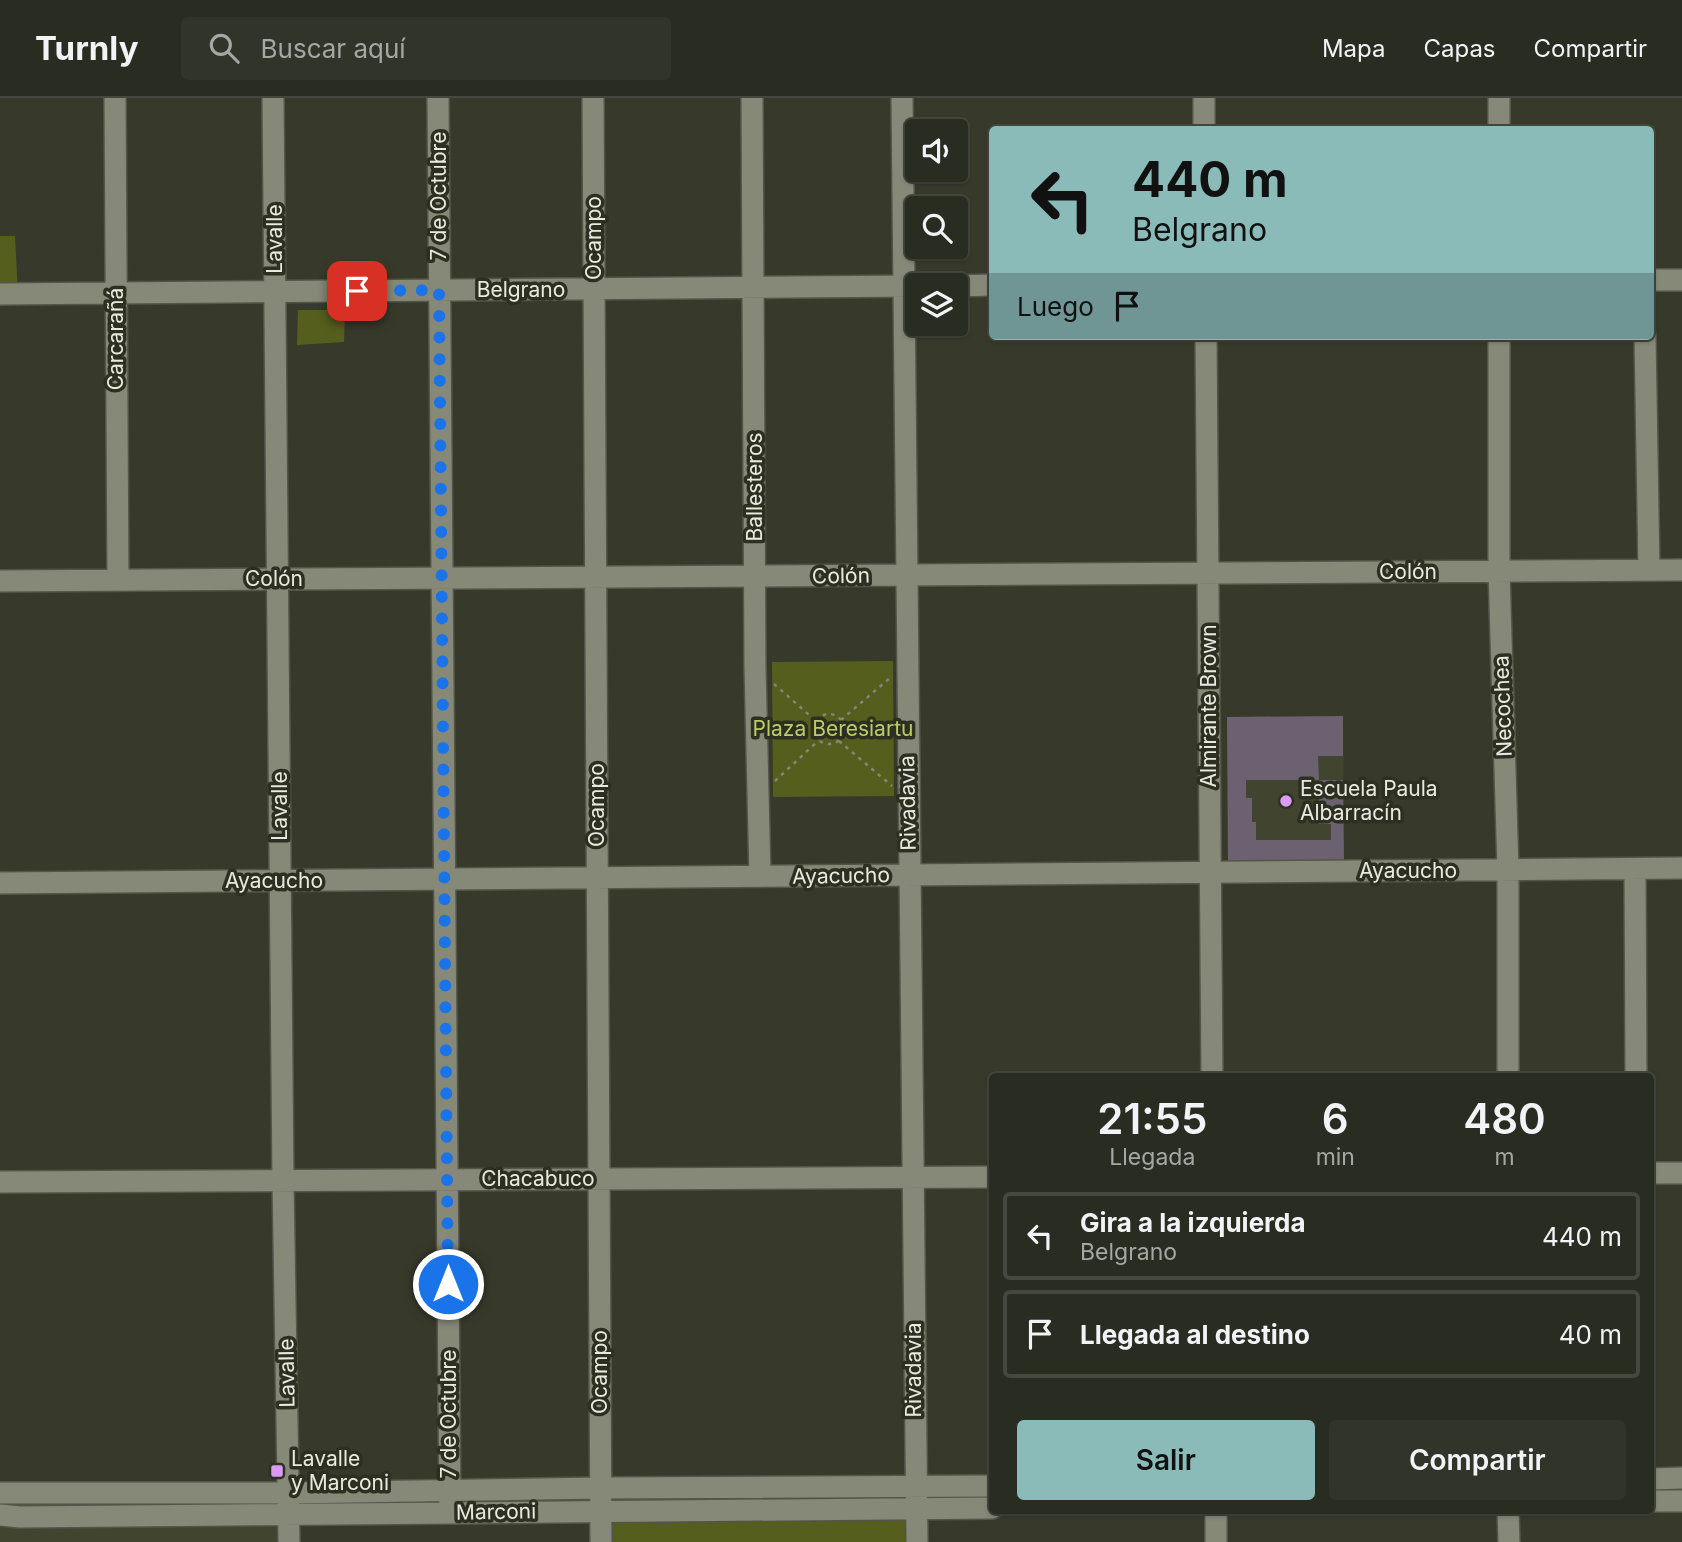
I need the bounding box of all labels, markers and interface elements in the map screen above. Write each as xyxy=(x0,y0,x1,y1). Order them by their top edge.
search box xyxy=(181,17,671,80)
text: Turnly xyxy=(35,28,139,68)
icon: search xyxy=(205,29,243,67)
text: Buscar aquí xyxy=(261,33,406,64)
text: Mapa xyxy=(1322,34,1385,63)
text: Capas xyxy=(1423,34,1496,63)
text: Compartir xyxy=(1534,34,1647,63)
map controls xyxy=(905,119,968,336)
button: sound xyxy=(905,119,968,182)
street label: 7 de Octubre xyxy=(426,132,451,260)
text: 440 m xyxy=(1132,150,1288,209)
icon: left xyxy=(1017,154,1108,245)
street label: Ocampo xyxy=(581,196,606,280)
button: search xyxy=(905,196,968,259)
street label: Lavalle xyxy=(262,204,287,274)
text: Belgrano xyxy=(1132,210,1267,249)
pin xyxy=(327,261,387,321)
icon: arrive xyxy=(338,272,376,310)
button: layers xyxy=(905,273,968,336)
street label: Belgrano xyxy=(477,277,565,302)
icon: arrive xyxy=(1108,287,1146,325)
street label: Carcarañá xyxy=(103,288,128,390)
text: Luego xyxy=(1017,291,1094,322)
street label: Ballesteros xyxy=(742,432,767,542)
street label: Colón xyxy=(1379,559,1437,584)
street label: Colón xyxy=(812,562,870,589)
street label: Colón xyxy=(245,566,303,591)
street label: Almirante Brown xyxy=(1196,624,1221,788)
street label: Necochea xyxy=(1488,655,1517,757)
park label: Plaza Beresiartu xyxy=(753,716,913,741)
street label: Rivadavia xyxy=(894,755,921,851)
street label: Ocampo xyxy=(584,763,609,847)
street label: Lavalle xyxy=(267,771,292,841)
place label: Escuela Paula Albarracín xyxy=(1300,776,1438,825)
marker: Escuela Paula Albarracín xyxy=(1278,793,1294,809)
street label: Ayacucho xyxy=(1359,858,1457,883)
street label: Ayacucho xyxy=(792,862,890,889)
street label: Ayacucho xyxy=(225,868,323,893)
text: 21:55 xyxy=(1097,1093,1207,1144)
text: 6 xyxy=(1322,1093,1349,1144)
text: 480 xyxy=(1463,1093,1546,1144)
text: Llegada xyxy=(1109,1143,1195,1171)
text: min xyxy=(1316,1143,1355,1171)
text: m xyxy=(1494,1143,1515,1171)
street label: Chacabuco xyxy=(481,1166,595,1191)
text: Gira a la izquierda xyxy=(1080,1207,1306,1238)
icon: left xyxy=(1021,1217,1059,1255)
text: 440 m xyxy=(1542,1221,1622,1252)
text: Belgrano xyxy=(1080,1238,1177,1266)
position arrow xyxy=(411,1247,485,1321)
icon: arrive xyxy=(1021,1315,1059,1353)
text: Llegada al destino xyxy=(1080,1319,1310,1350)
text: 40 m xyxy=(1559,1319,1622,1350)
street label: Rivadavia xyxy=(901,1322,926,1418)
street label: Ocampo xyxy=(587,1330,612,1414)
street label: Lavalle xyxy=(273,1338,300,1408)
street label: 7 de Octubre xyxy=(436,1350,461,1478)
button: Salir xyxy=(1017,1420,1315,1500)
button: Compartir xyxy=(1329,1420,1626,1500)
place label: Lavalle y Marconi xyxy=(291,1446,389,1495)
marker: Lavalle y Marconi xyxy=(269,1463,285,1479)
street label: Marconi xyxy=(456,1498,536,1525)

